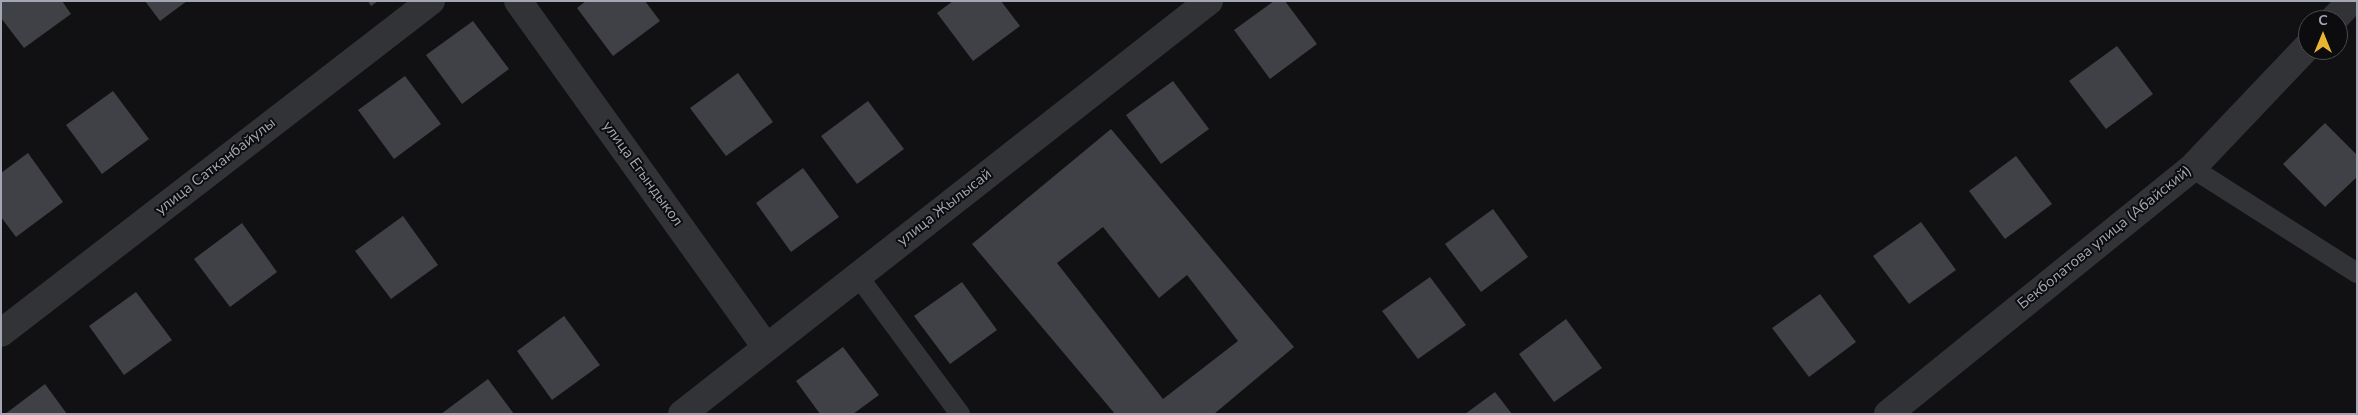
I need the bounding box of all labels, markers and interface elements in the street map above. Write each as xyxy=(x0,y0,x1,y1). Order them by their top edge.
north arrow xyxy=(2298,10,2348,60)
text: С xyxy=(2318,11,2328,30)
street label: улица Сатканбайулы xyxy=(152,115,280,219)
street label: улица Егындыкол xyxy=(598,118,686,230)
street label: Бекболатова улица (Абайский) xyxy=(2014,162,2196,314)
street label: улица Жылысай xyxy=(894,166,996,250)

